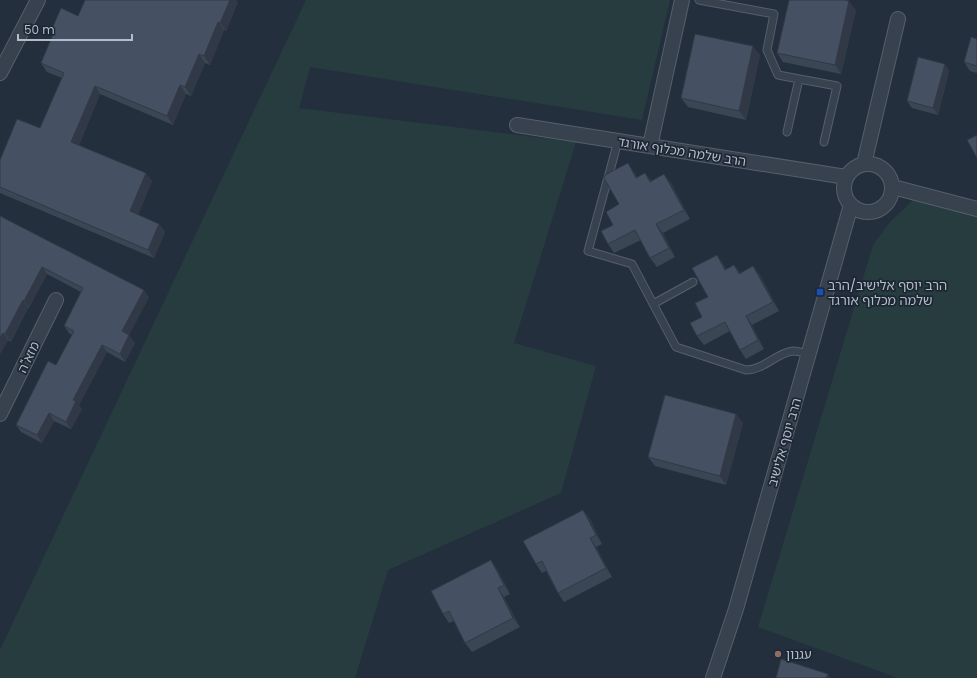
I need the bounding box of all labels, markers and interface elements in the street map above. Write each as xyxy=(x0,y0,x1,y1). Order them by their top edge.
scale bar xyxy=(18,16,132,42)
text: 50 m xyxy=(24,21,55,38)
street label: הרב שלמה מכלוף אורגד xyxy=(616,132,747,171)
place label: הרב יוסף אלישיב/הרב שלמה מכלוף אורגד xyxy=(828,276,947,310)
marker: הרב יוסף אלישיב/הרב שלמה מכלוף אורגד xyxy=(815,287,825,297)
street label: מזא"ה xyxy=(13,338,44,376)
street label: הרב יוסף אלישיב xyxy=(763,396,806,489)
place label: עגנון xyxy=(786,645,812,664)
marker: עגנון xyxy=(773,649,783,659)

